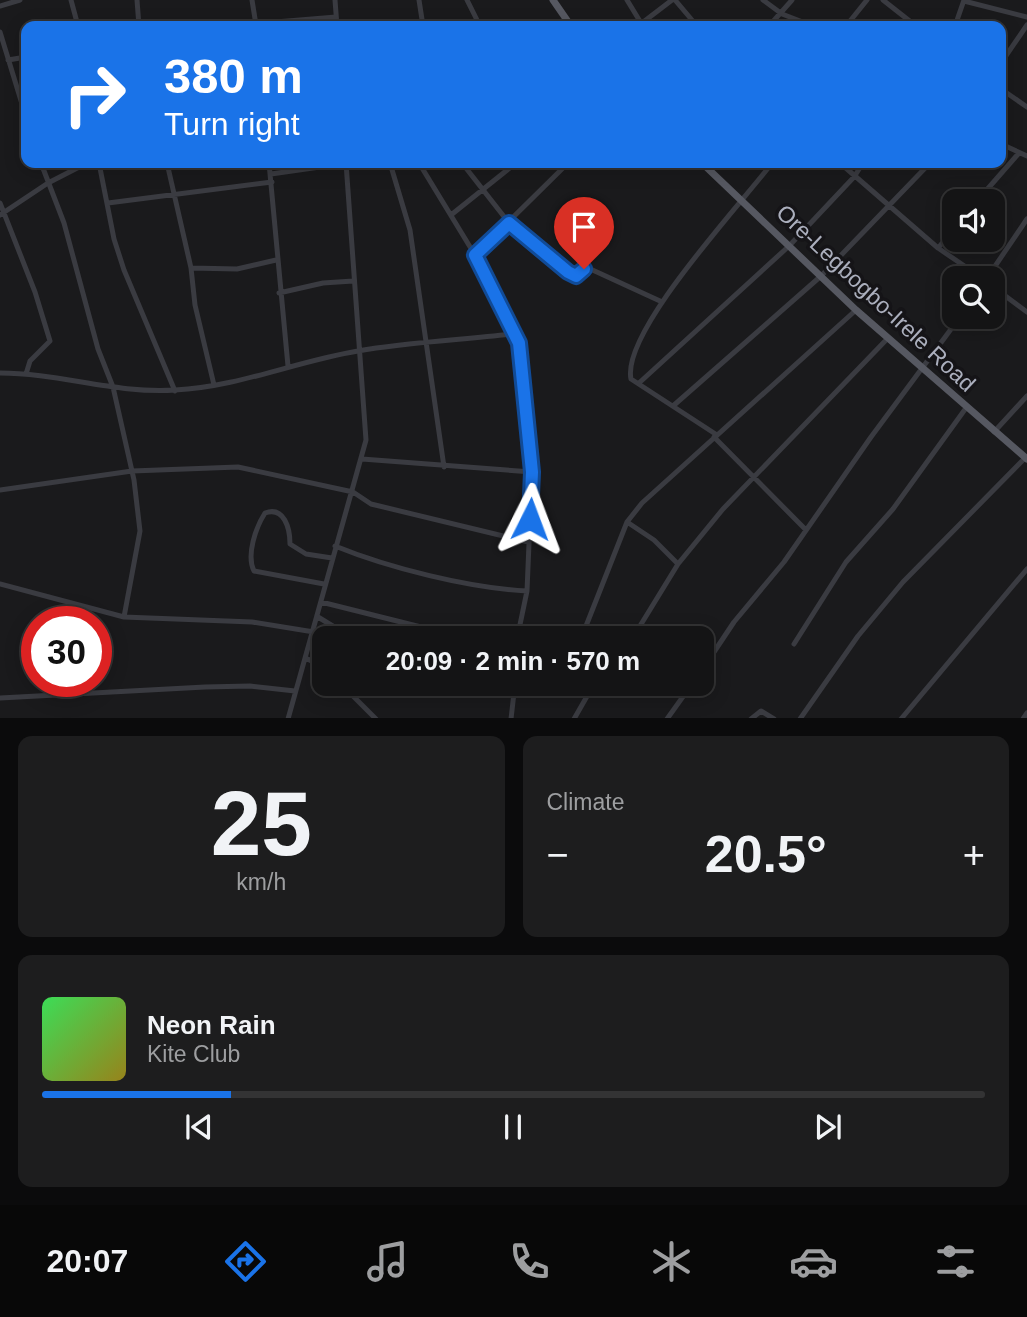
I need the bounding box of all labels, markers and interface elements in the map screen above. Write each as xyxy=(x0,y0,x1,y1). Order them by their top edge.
icon: right xyxy=(49,49,140,140)
text: 380 m xyxy=(164,49,303,103)
text: Turn right xyxy=(164,106,300,142)
map controls xyxy=(942,189,1005,329)
button: sound xyxy=(942,189,1005,252)
pin xyxy=(554,197,614,269)
street label: Ore-Legbogbo-Irele Road xyxy=(771,199,981,397)
icon: arrive xyxy=(565,208,603,246)
button: search xyxy=(942,266,1005,329)
position arrow xyxy=(493,482,567,556)
speed limit sign: 30 xyxy=(21,606,112,697)
text: 20:09 · 2 min · 570 m xyxy=(386,646,640,676)
text: 25 xyxy=(211,773,312,874)
text: Climate xyxy=(547,789,624,815)
text: 20.5° xyxy=(705,825,827,883)
text: − xyxy=(547,834,569,876)
text: + xyxy=(963,834,985,876)
text: km/h xyxy=(236,869,286,895)
text: Neon Rain xyxy=(147,1010,276,1040)
text: Kite Club xyxy=(147,1041,240,1067)
icon: previous xyxy=(180,1108,218,1146)
icon: pause xyxy=(494,1108,532,1146)
icon: next xyxy=(809,1108,847,1146)
icon: directions xyxy=(221,1237,270,1286)
icon: music xyxy=(363,1237,412,1286)
icon: phone xyxy=(505,1237,554,1286)
icon: climate xyxy=(647,1237,696,1286)
icon: car xyxy=(789,1237,838,1286)
icon: filters xyxy=(931,1237,980,1286)
text: 20:07 xyxy=(47,1243,128,1279)

